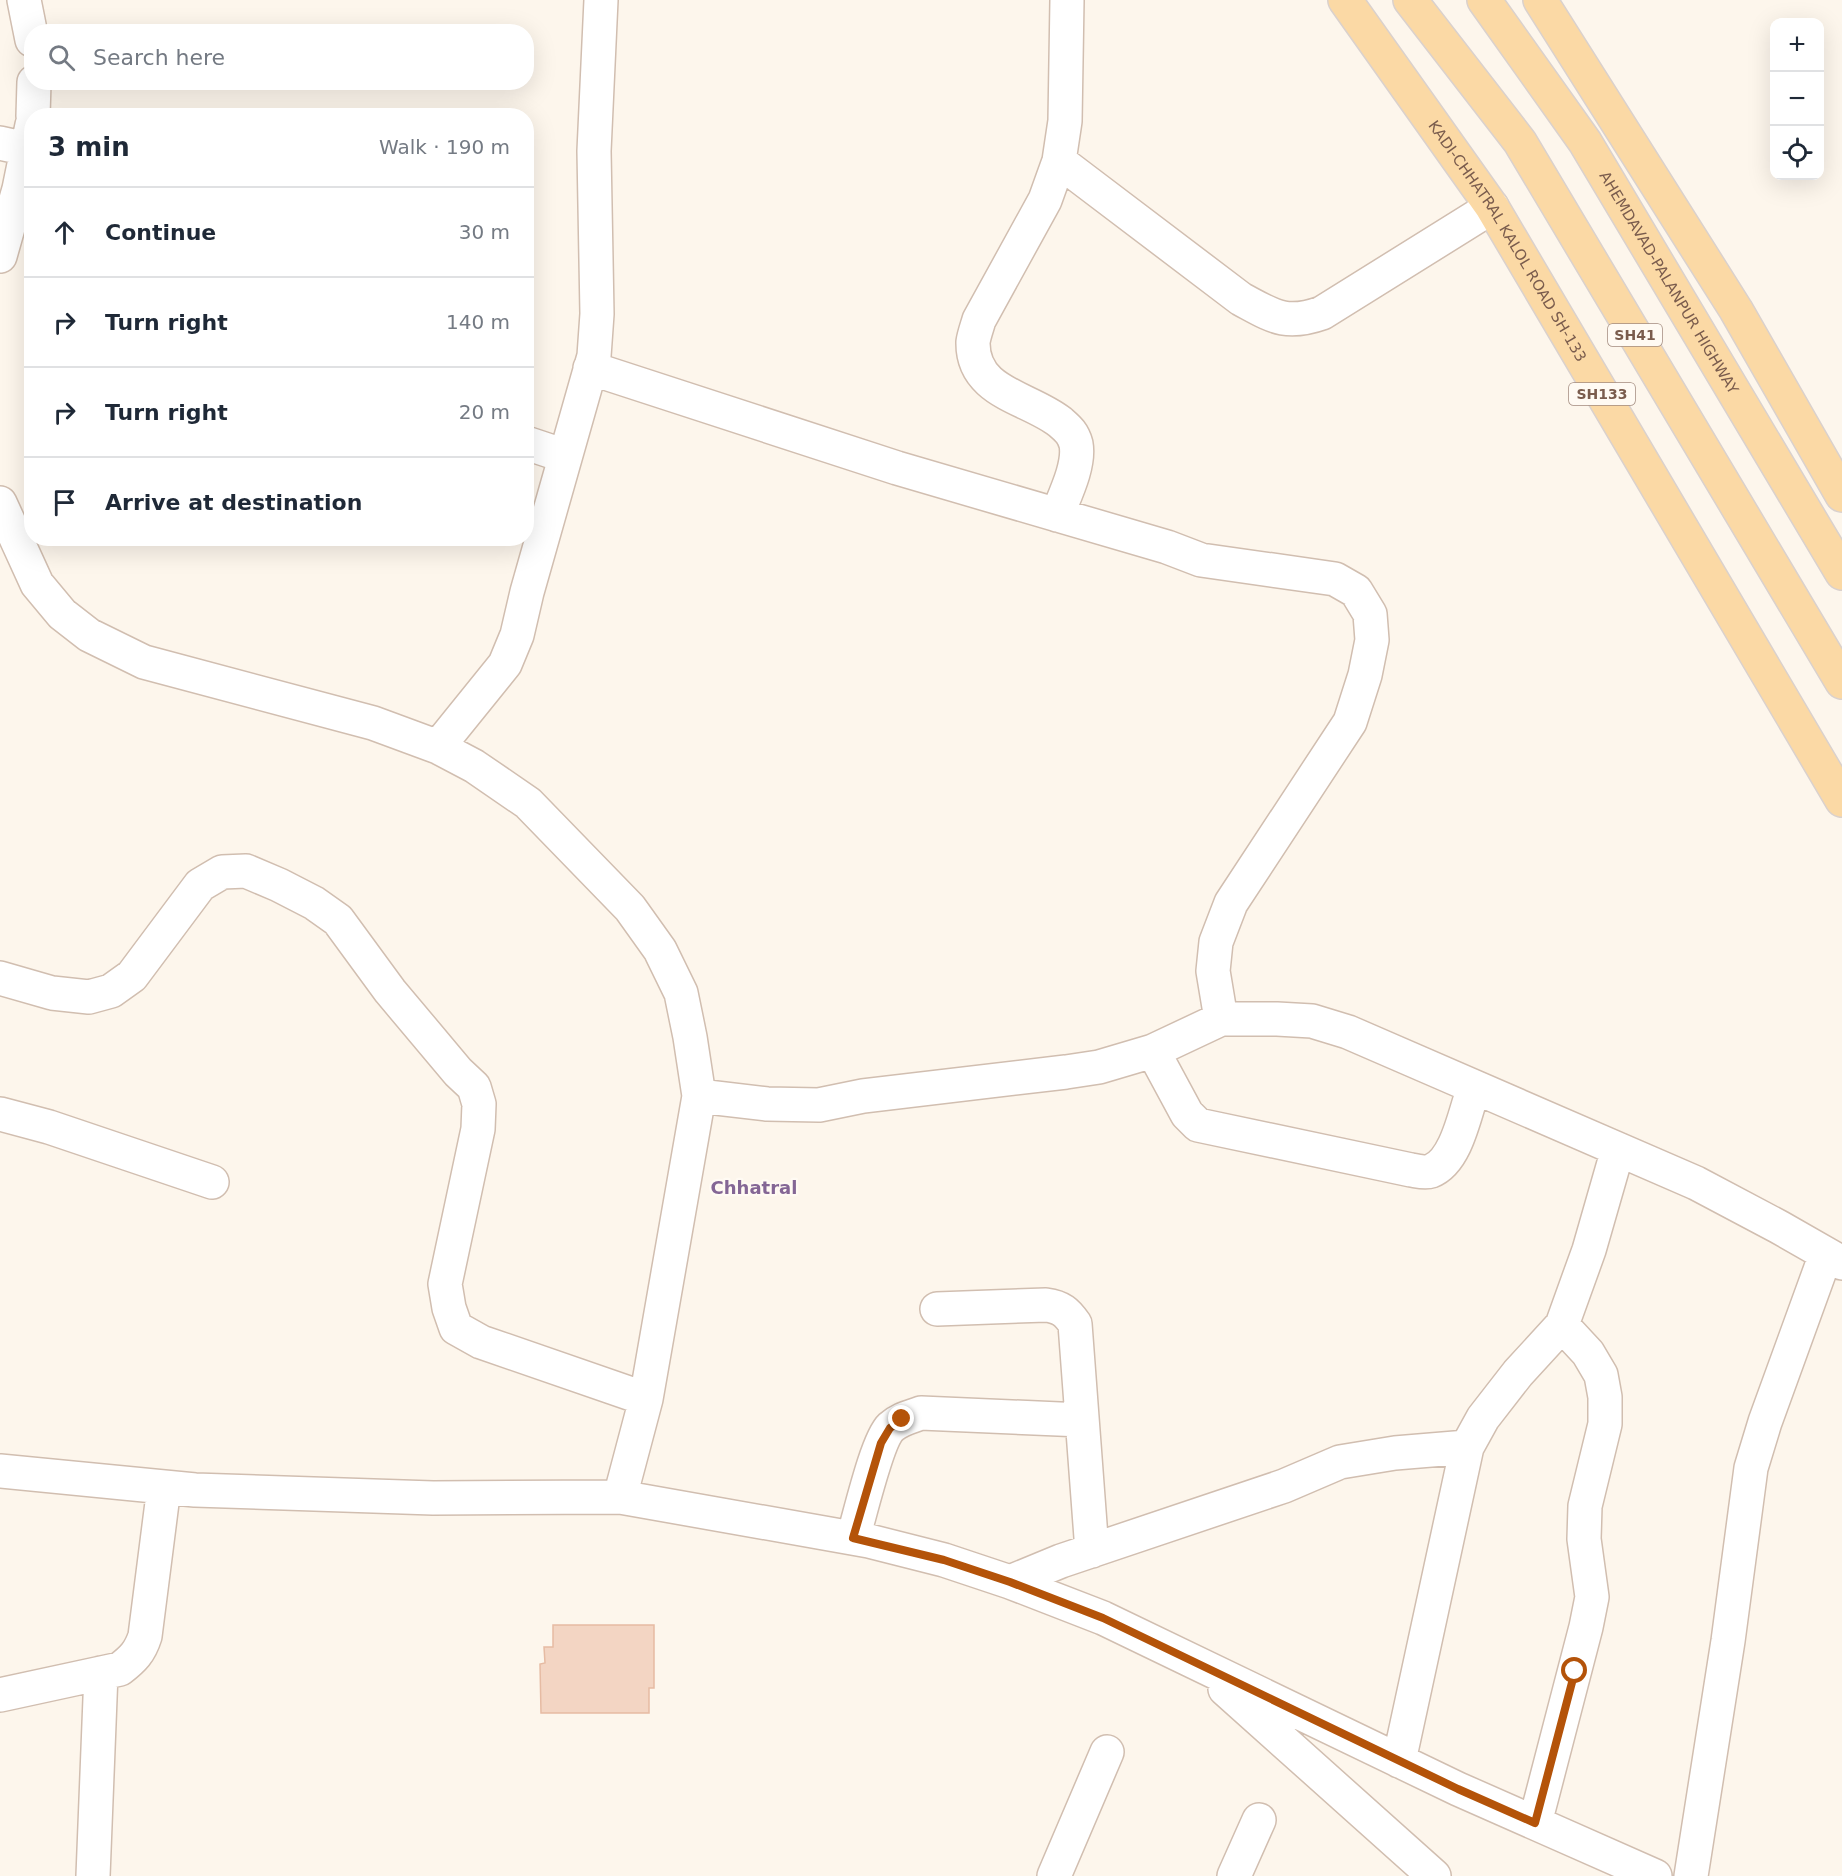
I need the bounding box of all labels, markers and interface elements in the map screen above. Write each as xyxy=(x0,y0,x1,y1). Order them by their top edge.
map controls xyxy=(1770,18,1824,180)
button: + xyxy=(1770,18,1824,72)
search box xyxy=(24,24,534,90)
icon: search xyxy=(45,41,78,74)
text: Search here xyxy=(93,45,225,70)
button: − xyxy=(1770,72,1824,126)
street label: KADI-CHHATRAL KALOL ROAD SH-133 xyxy=(1425,117,1590,365)
button: locate xyxy=(1770,126,1824,180)
text: 3 min xyxy=(48,132,130,162)
text: Walk · 190 m xyxy=(379,135,510,159)
street label: AHEMDAVAD-PALANPUR HIGHWAY xyxy=(1596,168,1743,398)
icon: ahead xyxy=(48,216,81,249)
text: Continue xyxy=(105,220,216,245)
text: 30 m xyxy=(459,220,510,244)
icon: right xyxy=(48,306,81,339)
text: Turn right xyxy=(105,310,228,335)
text: 140 m xyxy=(446,310,510,334)
road number: SH41 xyxy=(1608,324,1662,346)
road number: SH133 xyxy=(1569,383,1635,405)
icon: right xyxy=(48,396,81,429)
text: Turn right xyxy=(105,400,228,425)
text: 20 m xyxy=(459,400,510,424)
icon: arrive xyxy=(48,486,81,519)
text: Arrive at destination xyxy=(105,490,362,515)
district label: Chhatral xyxy=(711,1177,797,1198)
route end xyxy=(888,1405,914,1431)
route start xyxy=(1561,1657,1587,1683)

